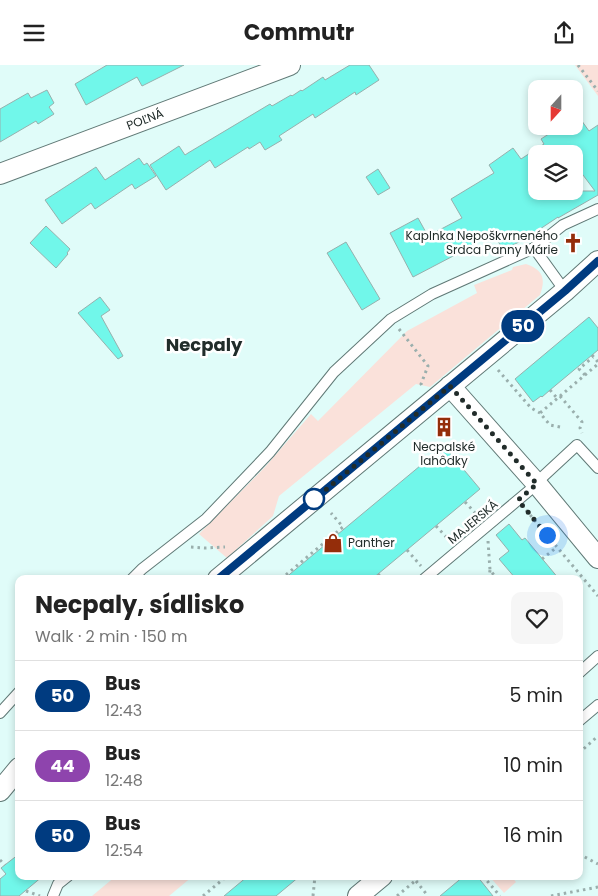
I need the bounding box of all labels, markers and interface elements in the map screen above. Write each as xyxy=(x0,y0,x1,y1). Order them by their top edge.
text: Commutr xyxy=(244,17,354,48)
icon: menu xyxy=(20,19,48,47)
icon: share xyxy=(550,19,578,47)
north arrow xyxy=(528,80,582,135)
map controls xyxy=(528,80,583,200)
street label: POĽNÁ xyxy=(124,104,166,134)
button: layers xyxy=(528,145,583,200)
place label: Kaplnka Nepoškvrneného Srdca Panny Márie xyxy=(406,227,558,258)
church icon: Kaplnka Nepoškvrneného Srdca Panny Márie xyxy=(562,232,584,254)
line badge: 50 xyxy=(500,310,546,342)
text: 50 xyxy=(511,313,535,338)
district label: Necpaly xyxy=(166,332,243,357)
building icon: Necpalské lahôdky xyxy=(433,416,455,438)
place label: Necpalské lahôdky xyxy=(413,438,475,469)
unlabelled marker xyxy=(303,488,325,510)
street label: MAJERSKÁ xyxy=(444,496,501,548)
your location xyxy=(535,523,560,548)
shop icon: Panther xyxy=(322,532,344,554)
place label: Panther xyxy=(348,534,395,551)
text: Necpaly, sídlisko xyxy=(35,588,244,621)
button: heart xyxy=(511,592,563,644)
text: Walk · 2 min · 150 m xyxy=(35,625,188,648)
text: Bus xyxy=(105,670,141,697)
text: 5 min xyxy=(510,682,563,709)
text: 50 xyxy=(51,683,74,708)
text: 12:43 xyxy=(105,699,142,722)
text: Bus xyxy=(105,740,141,767)
text: 10 min xyxy=(504,752,563,779)
text: 44 xyxy=(50,753,75,778)
text: 12:48 xyxy=(105,769,143,792)
text: Bus xyxy=(105,810,141,837)
text: 16 min xyxy=(503,822,563,849)
text: 50 xyxy=(51,823,74,848)
text: 12:54 xyxy=(105,839,143,862)

